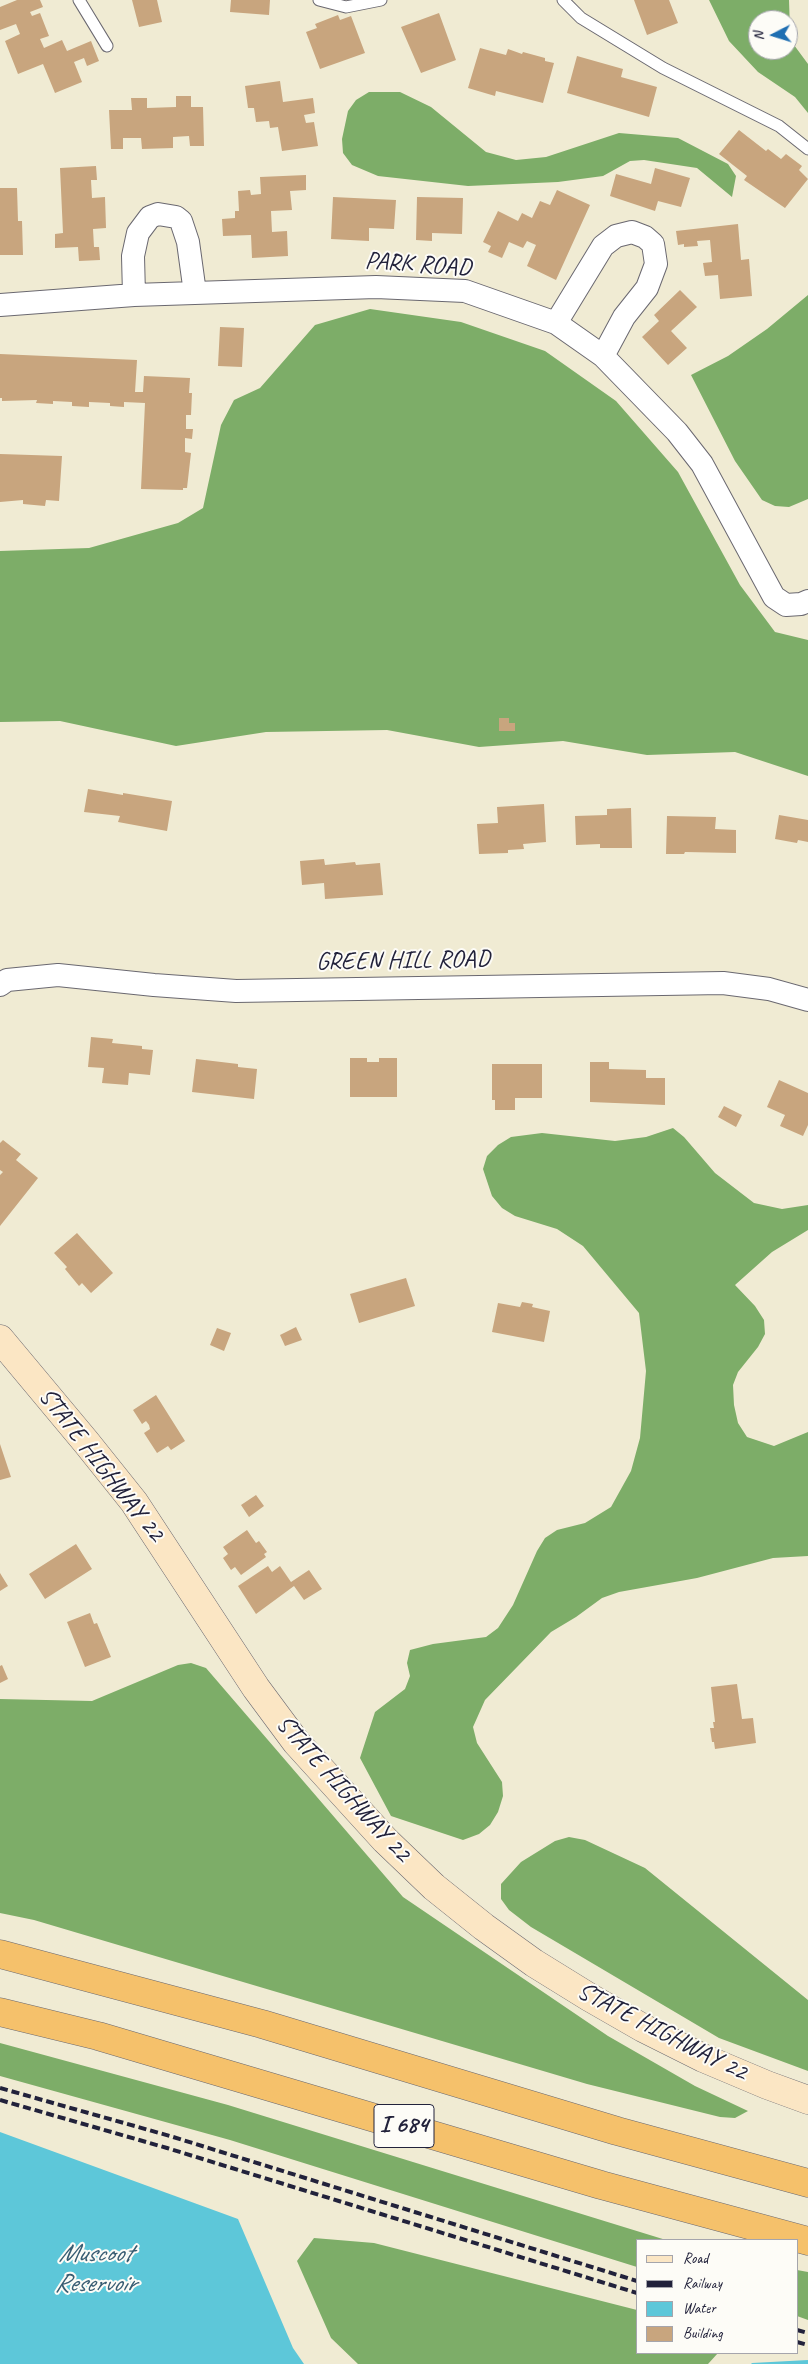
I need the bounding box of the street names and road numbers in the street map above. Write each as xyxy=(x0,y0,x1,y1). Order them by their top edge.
street label: PARK ROAD xyxy=(364,246,472,284)
street label: GREEN HILL ROAD xyxy=(316,944,490,978)
street label: STATE HIGHWAY 22 xyxy=(32,1382,170,1548)
street label: STATE HIGHWAY 22 xyxy=(269,1710,417,1868)
street label: STATE HIGHWAY 22 xyxy=(572,1976,752,2088)
road number: I 684 xyxy=(374,2104,434,2148)

